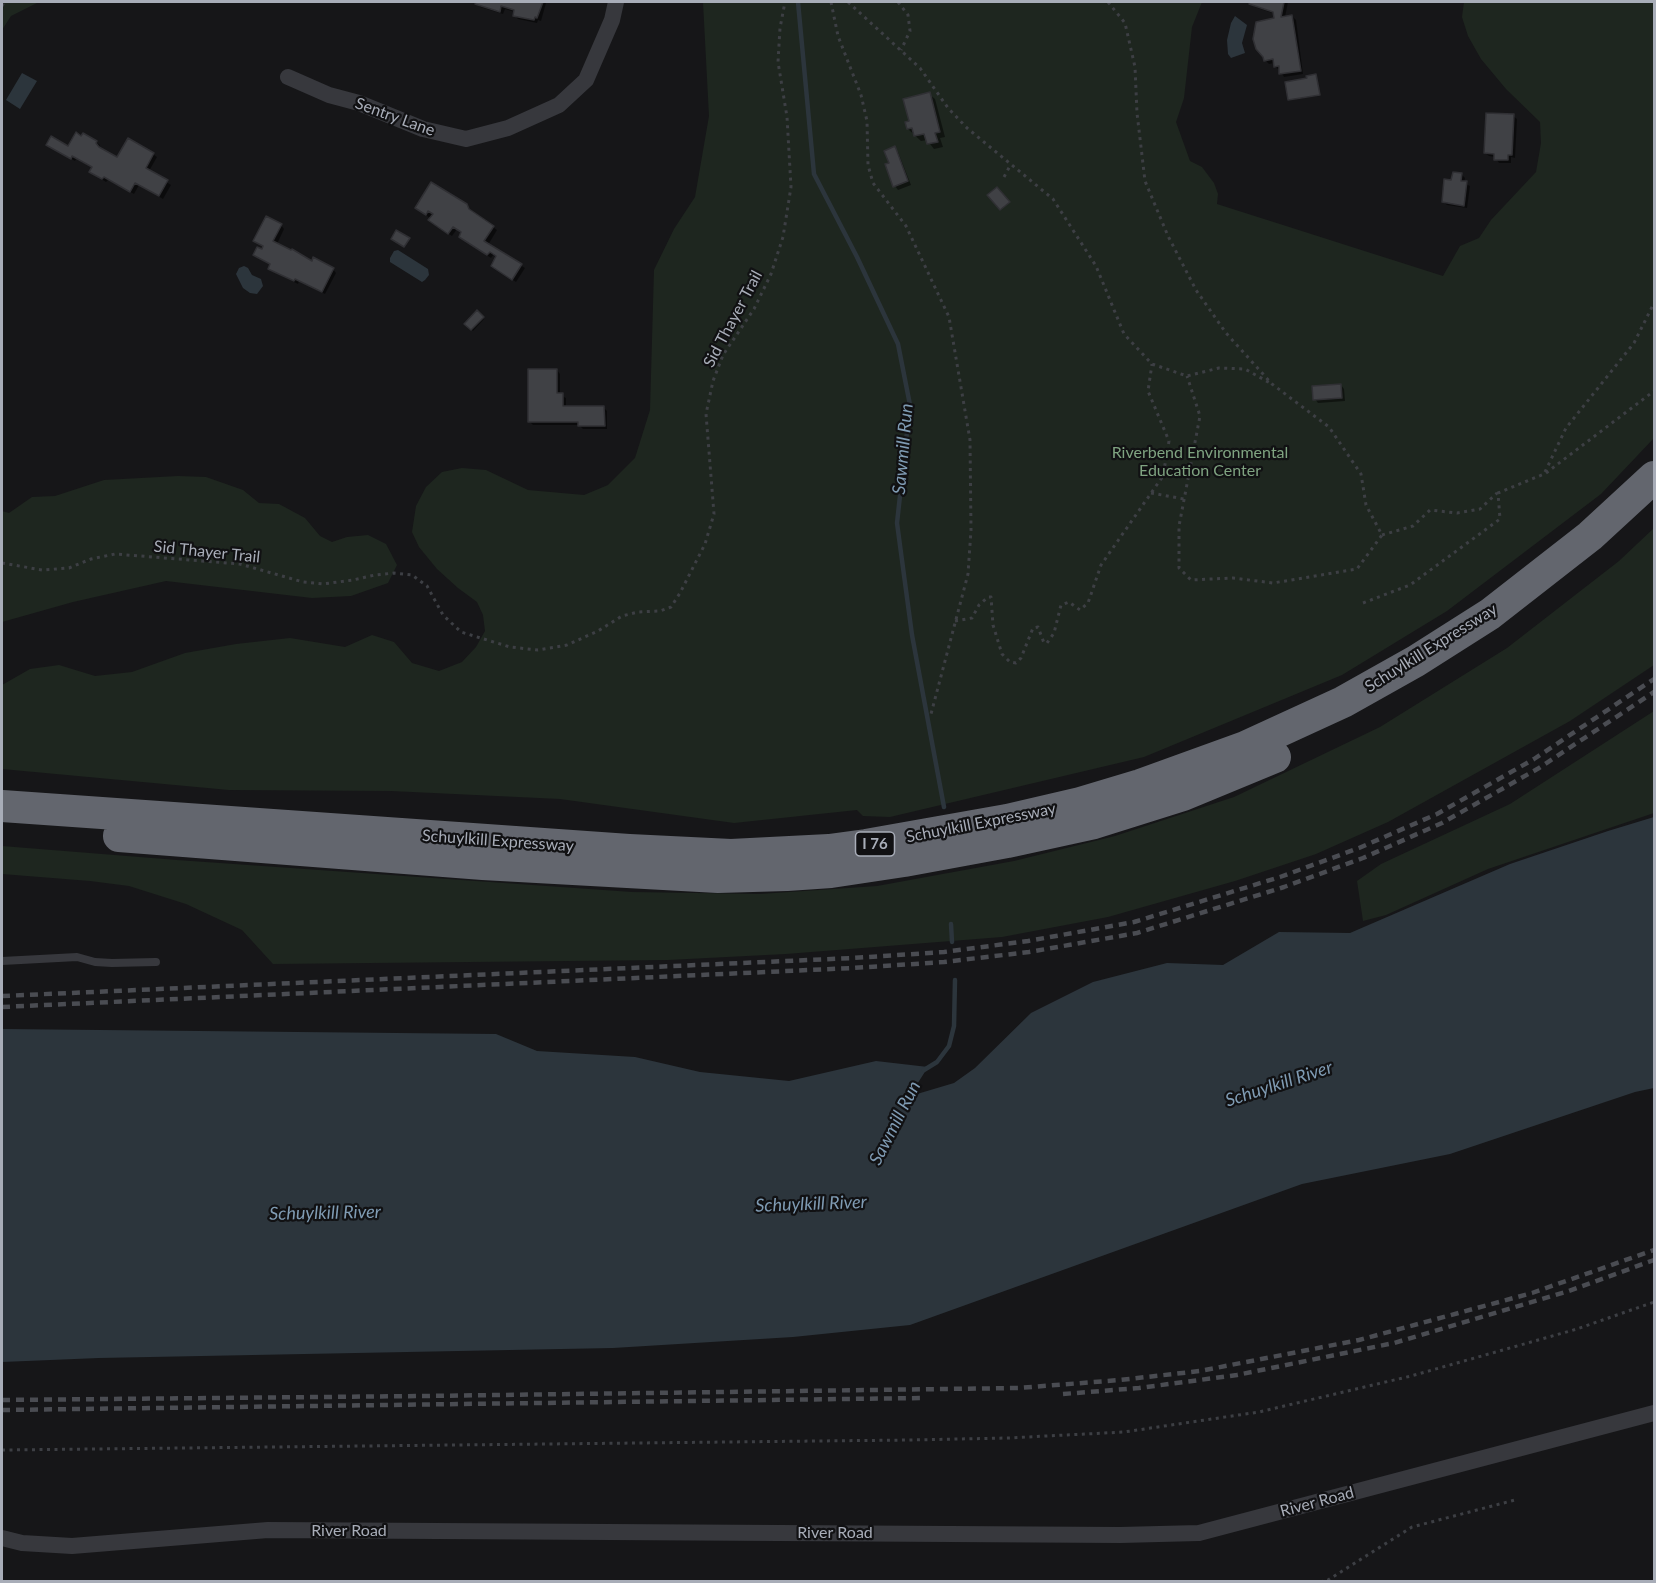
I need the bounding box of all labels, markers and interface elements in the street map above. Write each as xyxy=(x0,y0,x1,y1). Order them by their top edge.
street label: Sentry Lane xyxy=(353,94,437,140)
street label: Sid Thayer Trail xyxy=(699,267,767,371)
water label: Sawmill Run xyxy=(888,403,918,495)
park label: Riverbend Environmental Education Center xyxy=(1112,443,1288,481)
street label: Sid Thayer Trail xyxy=(153,537,261,567)
street label: Schuylkill Expressway xyxy=(1361,600,1501,696)
street label: Schuylkill Expressway xyxy=(904,799,1058,847)
street label: Schuylkill Expressway xyxy=(421,826,575,856)
road number: I 76 xyxy=(856,832,894,856)
water label: Schuylkill River xyxy=(1223,1056,1335,1112)
water label: Sawmill Run xyxy=(865,1077,925,1169)
water label: Schuylkill River xyxy=(755,1191,867,1217)
water label: Schuylkill River xyxy=(269,1201,381,1225)
street label: River Road xyxy=(1278,1483,1356,1521)
street label: River Road xyxy=(311,1521,387,1541)
street label: River Road xyxy=(797,1523,873,1543)

